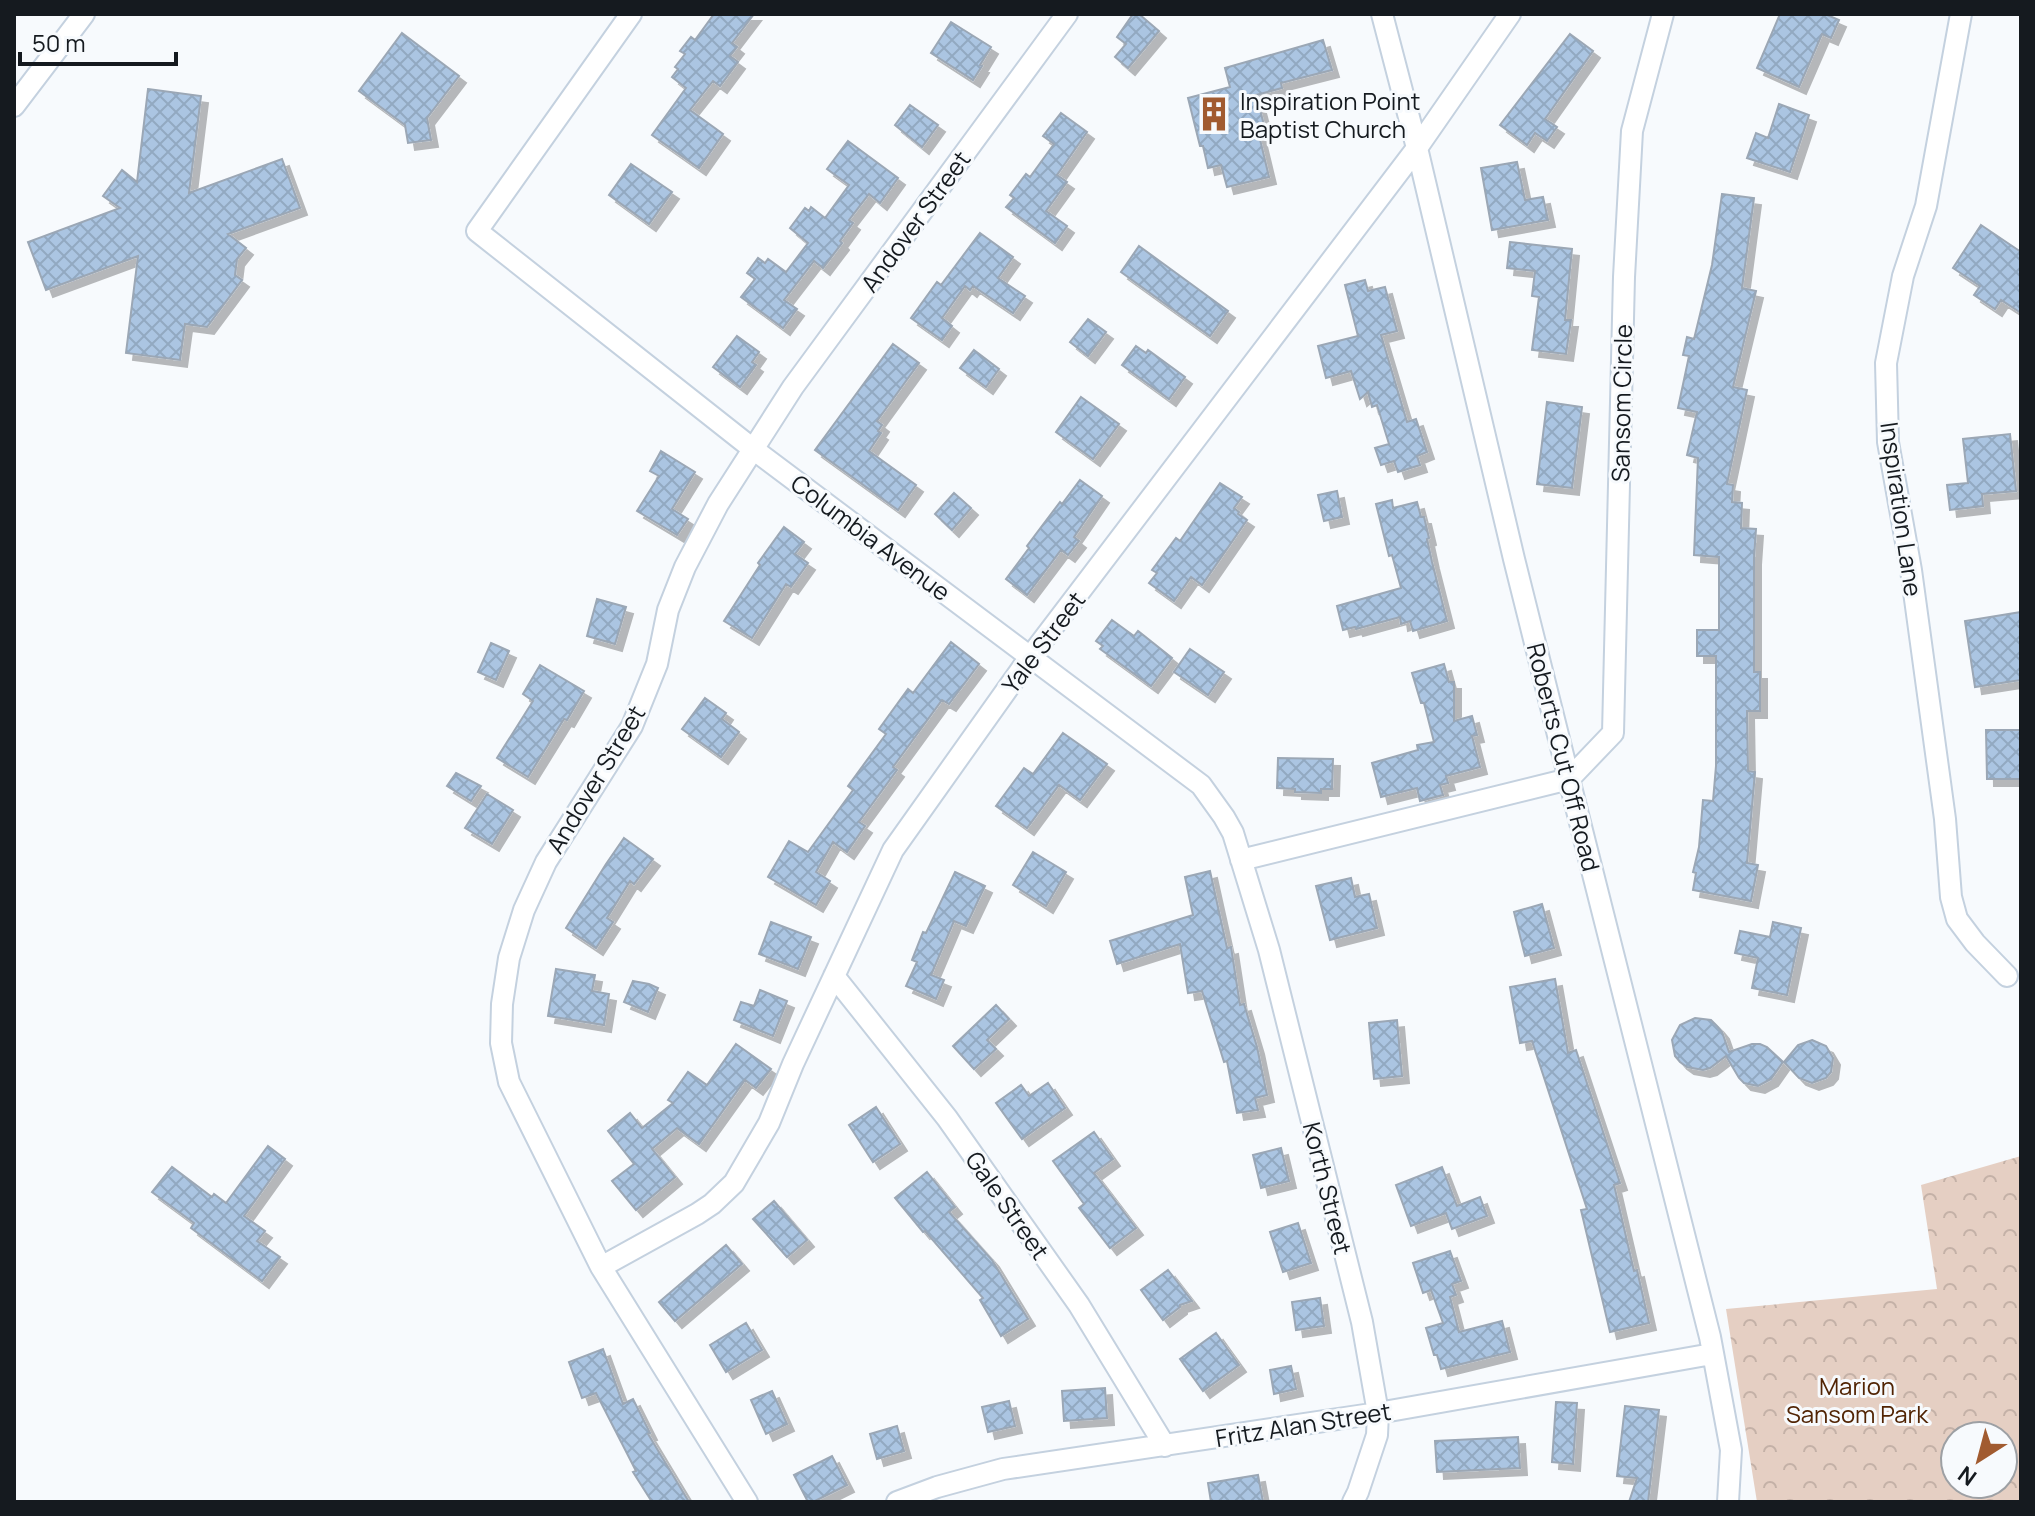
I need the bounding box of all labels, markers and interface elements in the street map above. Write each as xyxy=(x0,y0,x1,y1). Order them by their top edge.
scale bar xyxy=(20,16,176,66)
text: 50 m xyxy=(32,26,86,59)
place label: Inspiration Point Baptist Church xyxy=(1240,84,1420,145)
building icon: Inspiration Point Baptist Church xyxy=(1195,95,1233,133)
street label: Andover Street xyxy=(853,144,977,298)
street label: Sansom Circle xyxy=(1603,324,1639,482)
street label: Inspiration Lane xyxy=(1873,420,1931,598)
street label: Columbia Avenue xyxy=(785,466,957,608)
street label: Yale Street xyxy=(994,584,1092,700)
street label: Roberts Cut Off Road xyxy=(1520,639,1608,875)
street label: Andover Street xyxy=(538,699,652,859)
street label: Korth Street xyxy=(1296,1118,1360,1258)
street label: Gale Street xyxy=(959,1144,1057,1266)
park label: Marion Sansom Park xyxy=(1786,1369,1929,1430)
street label: Fritz Alan Street xyxy=(1213,1394,1393,1454)
north arrow xyxy=(1939,1420,2019,1500)
text: N xyxy=(1952,1459,1982,1493)

